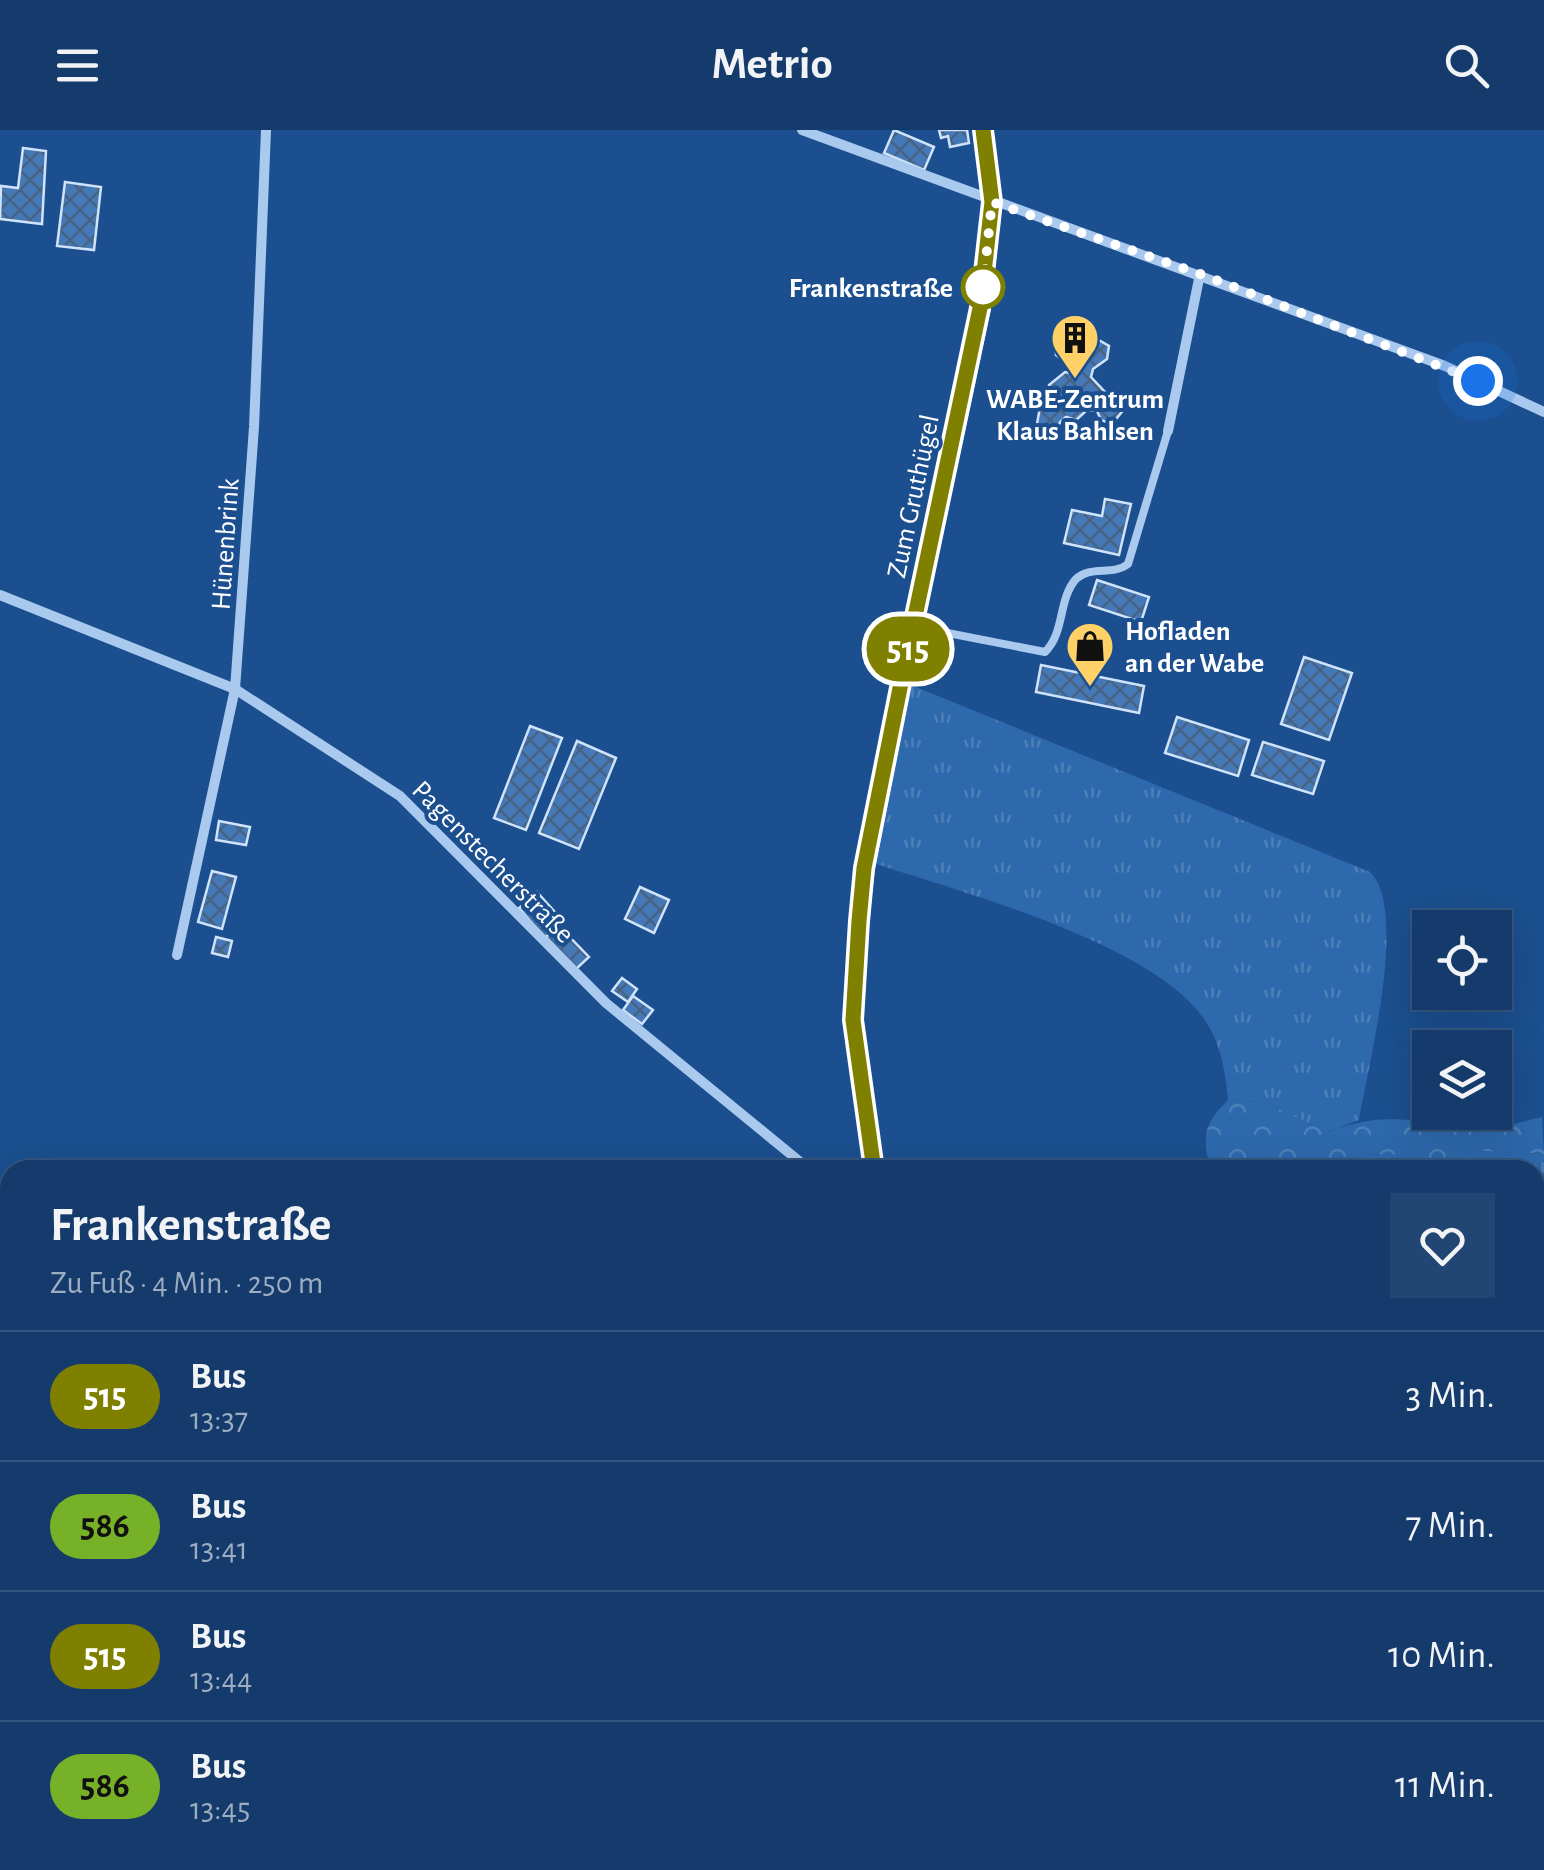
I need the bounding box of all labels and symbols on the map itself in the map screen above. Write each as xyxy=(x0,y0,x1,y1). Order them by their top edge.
marker: Frankenstraße xyxy=(962,266,1004,308)
place label: Frankenstraße xyxy=(789,275,953,303)
building icon: WABE-Zentrum Klaus Bahlsen xyxy=(1049,312,1101,380)
your location xyxy=(1453,356,1503,406)
place label: WABE-Zentrum Klaus Bahlsen xyxy=(986,386,1164,446)
street label: Zum Gruthügel xyxy=(883,412,945,581)
street label: Hünenbrink xyxy=(207,477,245,611)
line badge: 515 xyxy=(850,616,966,682)
place label: Hofladen an der Wabe xyxy=(1125,618,1264,678)
shop icon: Hofladen an der Wabe xyxy=(1064,620,1116,688)
street label: Pagenstecherstraße xyxy=(406,776,579,949)

